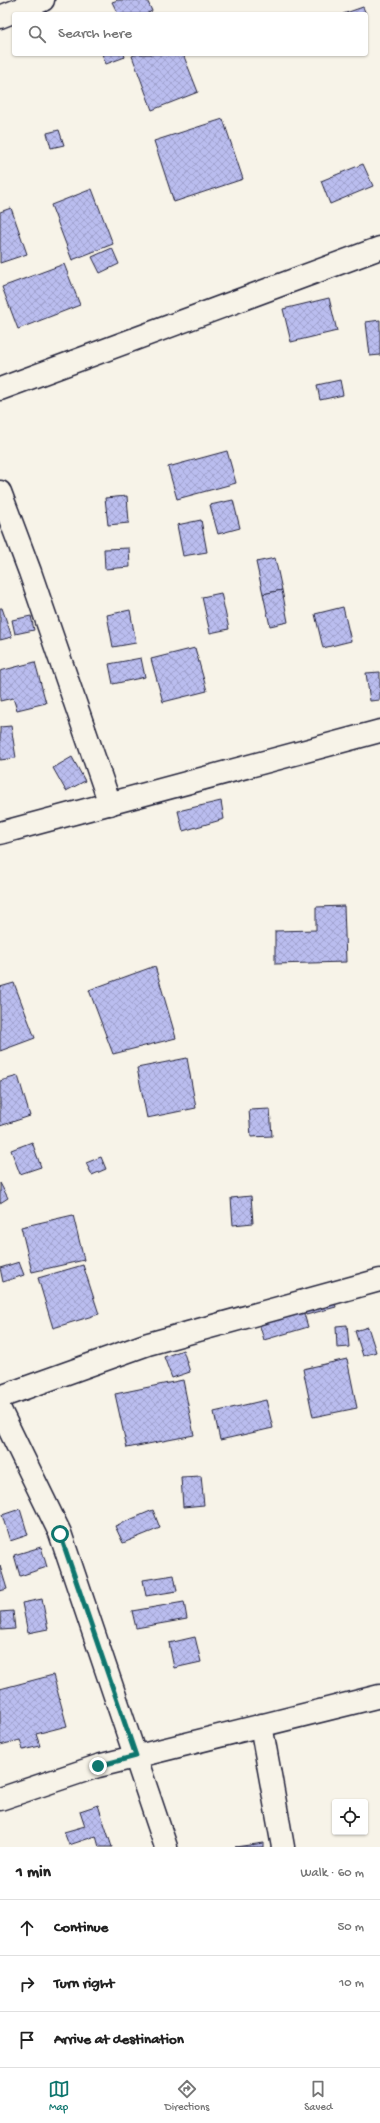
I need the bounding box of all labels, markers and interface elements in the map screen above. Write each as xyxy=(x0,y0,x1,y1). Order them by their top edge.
search box xyxy=(12,12,368,56)
icon: search xyxy=(26,23,48,45)
text: Search here xyxy=(58,25,132,43)
route start xyxy=(51,1525,69,1543)
route end xyxy=(89,1757,107,1775)
map controls xyxy=(332,1799,368,1835)
button: locate xyxy=(332,1799,368,1835)
text: 1 min xyxy=(16,1863,51,1883)
text: Walk · 60 m xyxy=(301,1866,364,1881)
icon: ahead xyxy=(16,1917,38,1939)
text: Continue xyxy=(54,1919,108,1937)
text: 50 m xyxy=(337,1920,364,1935)
icon: right xyxy=(16,1973,38,1995)
text: Turn right xyxy=(54,1975,114,1993)
text: 10 m xyxy=(339,1976,364,1991)
icon: arrive xyxy=(16,2029,38,2051)
text: Arrive at destination xyxy=(54,2031,184,2049)
tab: Map xyxy=(48,2078,70,2114)
tab: Directions xyxy=(165,2078,209,2114)
tab: Saved xyxy=(304,2078,332,2114)

